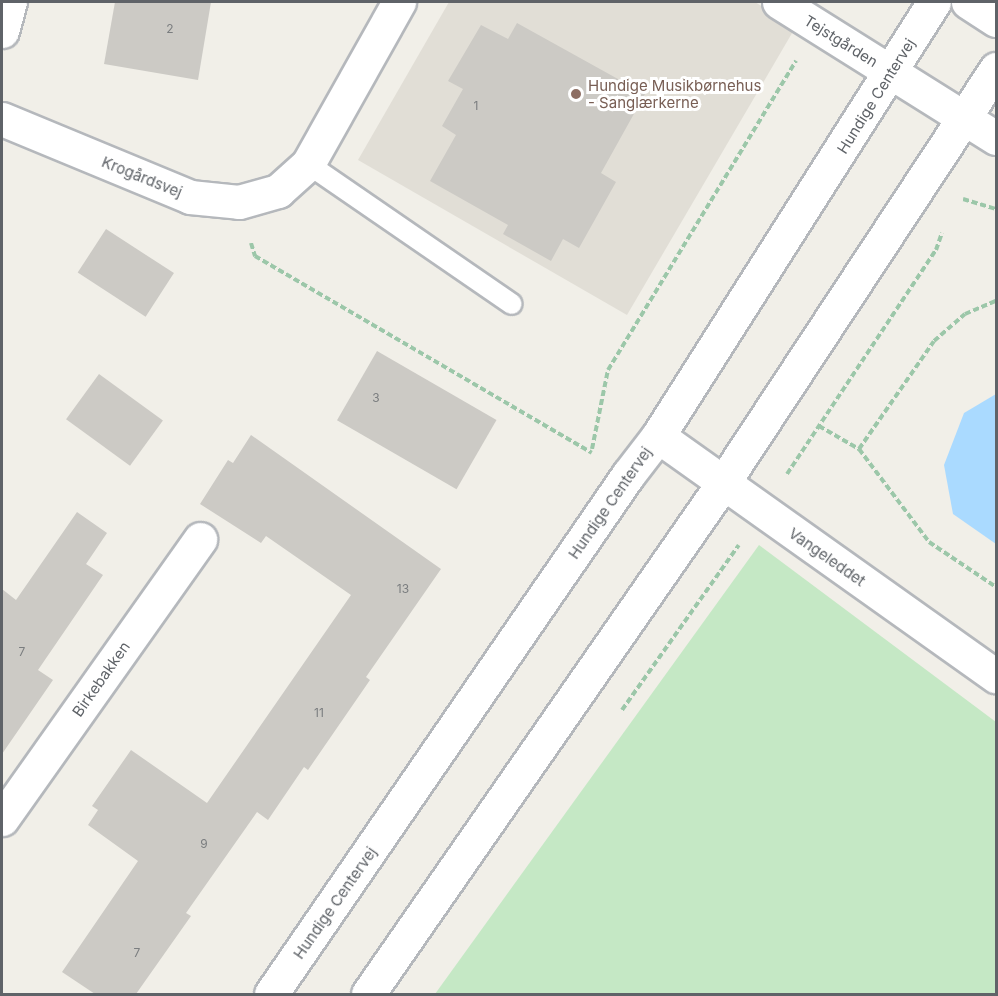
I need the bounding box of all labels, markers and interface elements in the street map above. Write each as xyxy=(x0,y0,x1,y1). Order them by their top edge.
street label: Tejstgården xyxy=(801,11,881,71)
house number: 2 xyxy=(166,22,174,36)
street label: Hundige Centervej xyxy=(833,35,919,157)
place label: Hundige Musikbørnehus - Sanglærkerne xyxy=(588,76,761,111)
marker: Hundige Musikbørnehus - Sanglærkerne xyxy=(569,87,583,101)
house number: 1 xyxy=(474,99,478,113)
street label: Krogårdsvej xyxy=(99,153,185,201)
house number: 3 xyxy=(372,391,380,405)
street label: Hundige Centervej xyxy=(565,444,655,562)
street label: Vangeleddet xyxy=(785,524,869,590)
house number: 13 xyxy=(397,582,409,596)
street label: Birkebakken xyxy=(69,638,133,720)
house number: 7 xyxy=(19,645,25,659)
house number: 11 xyxy=(314,706,324,720)
house number: 9 xyxy=(200,837,208,851)
street label: Hundige Centervej xyxy=(290,844,380,962)
house number: 7 xyxy=(134,946,140,960)

